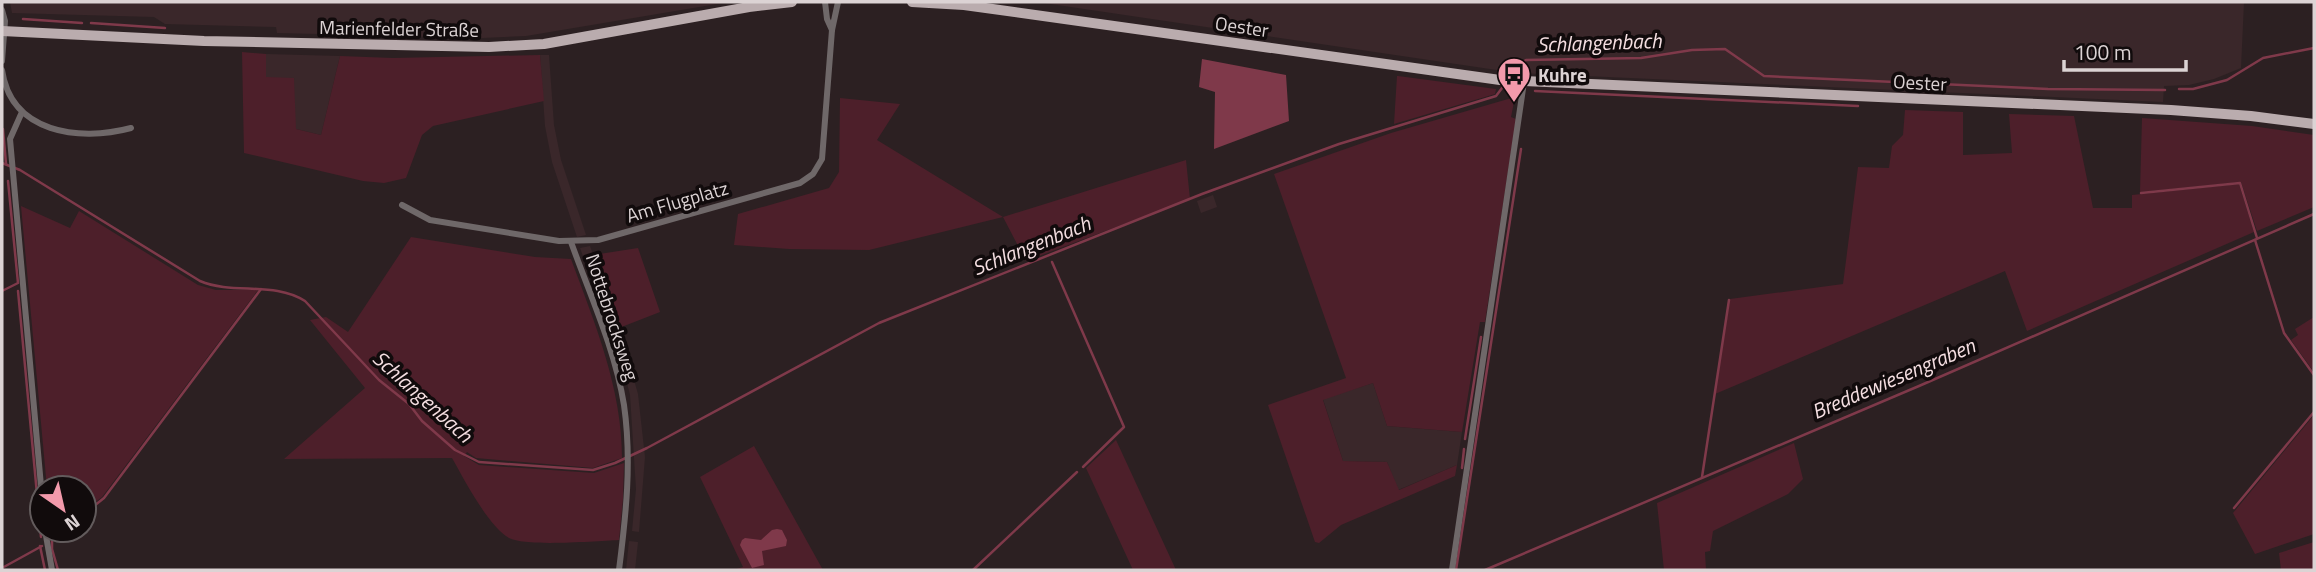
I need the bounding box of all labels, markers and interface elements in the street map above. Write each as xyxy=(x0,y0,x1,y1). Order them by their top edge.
street label: Oester xyxy=(1213,8,1271,44)
street label: Marienfelder Straße xyxy=(319,12,479,44)
water label: Schlangenbach xyxy=(1536,24,1662,60)
scale bar xyxy=(2064,28,2186,72)
text: 100 m xyxy=(2074,36,2131,68)
bus stop icon: Kuhre xyxy=(1495,55,1533,104)
place label: Kuhre xyxy=(1538,60,1587,89)
street label: Oester xyxy=(1892,66,1948,98)
street label: Am Flugplatz xyxy=(623,173,731,229)
water label: Schlangenbach xyxy=(967,207,1095,283)
street label: Nottebrocksweg xyxy=(579,250,647,384)
water label: Breddewiesengraben xyxy=(1806,329,1980,427)
water label: Schlangenbach xyxy=(366,342,480,450)
north arrow xyxy=(28,474,98,544)
text: N xyxy=(59,508,86,539)

